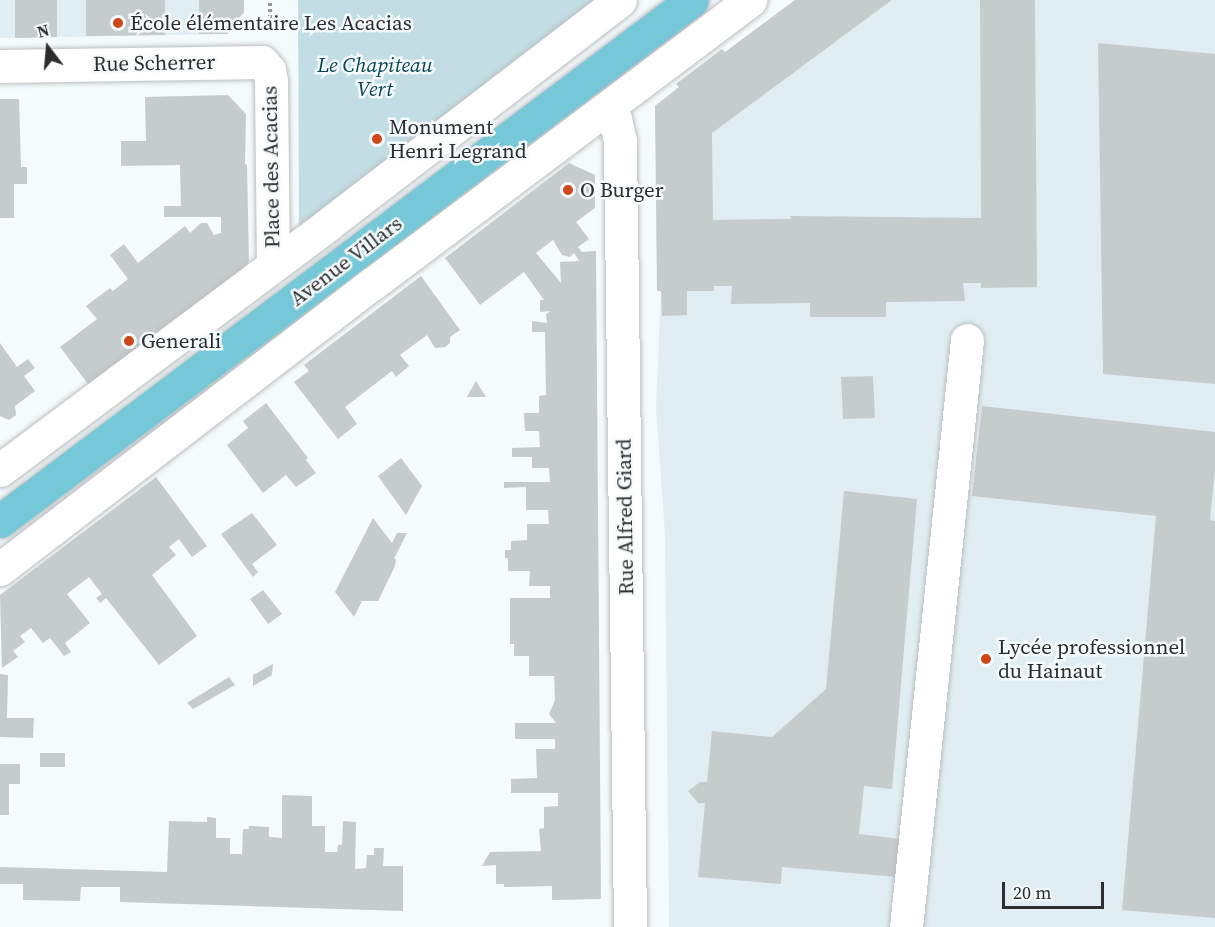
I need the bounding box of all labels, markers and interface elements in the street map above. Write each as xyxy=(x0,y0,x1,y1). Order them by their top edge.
place label: École élémentaire Les Acacias xyxy=(130,10,412,36)
marker: École élémentaire Les Acacias xyxy=(111,16,125,30)
north arrow xyxy=(18,18,78,78)
text: N xyxy=(34,19,52,43)
street label: Rue Scherrer xyxy=(93,49,215,77)
park label: Le Chapiteau Vert xyxy=(317,52,433,102)
street label: Place des Acacias xyxy=(257,86,285,248)
place label: Monument Henri Legrand xyxy=(389,114,527,164)
marker: Monument Henri Legrand xyxy=(370,132,384,146)
place label: O Burger xyxy=(580,177,664,203)
marker: O Burger xyxy=(561,183,575,197)
street label: Avenue Villars xyxy=(285,211,407,311)
place label: Generali xyxy=(141,328,221,354)
marker: Generali xyxy=(122,334,136,348)
street label: Rue Alfred Giard xyxy=(611,438,639,596)
place label: Lycée professionnel du Hainaut xyxy=(998,634,1185,684)
marker: Lycée professionnel du Hainaut xyxy=(979,652,993,666)
scale bar xyxy=(1005,870,1107,908)
text: 20 m xyxy=(1013,880,1051,905)

